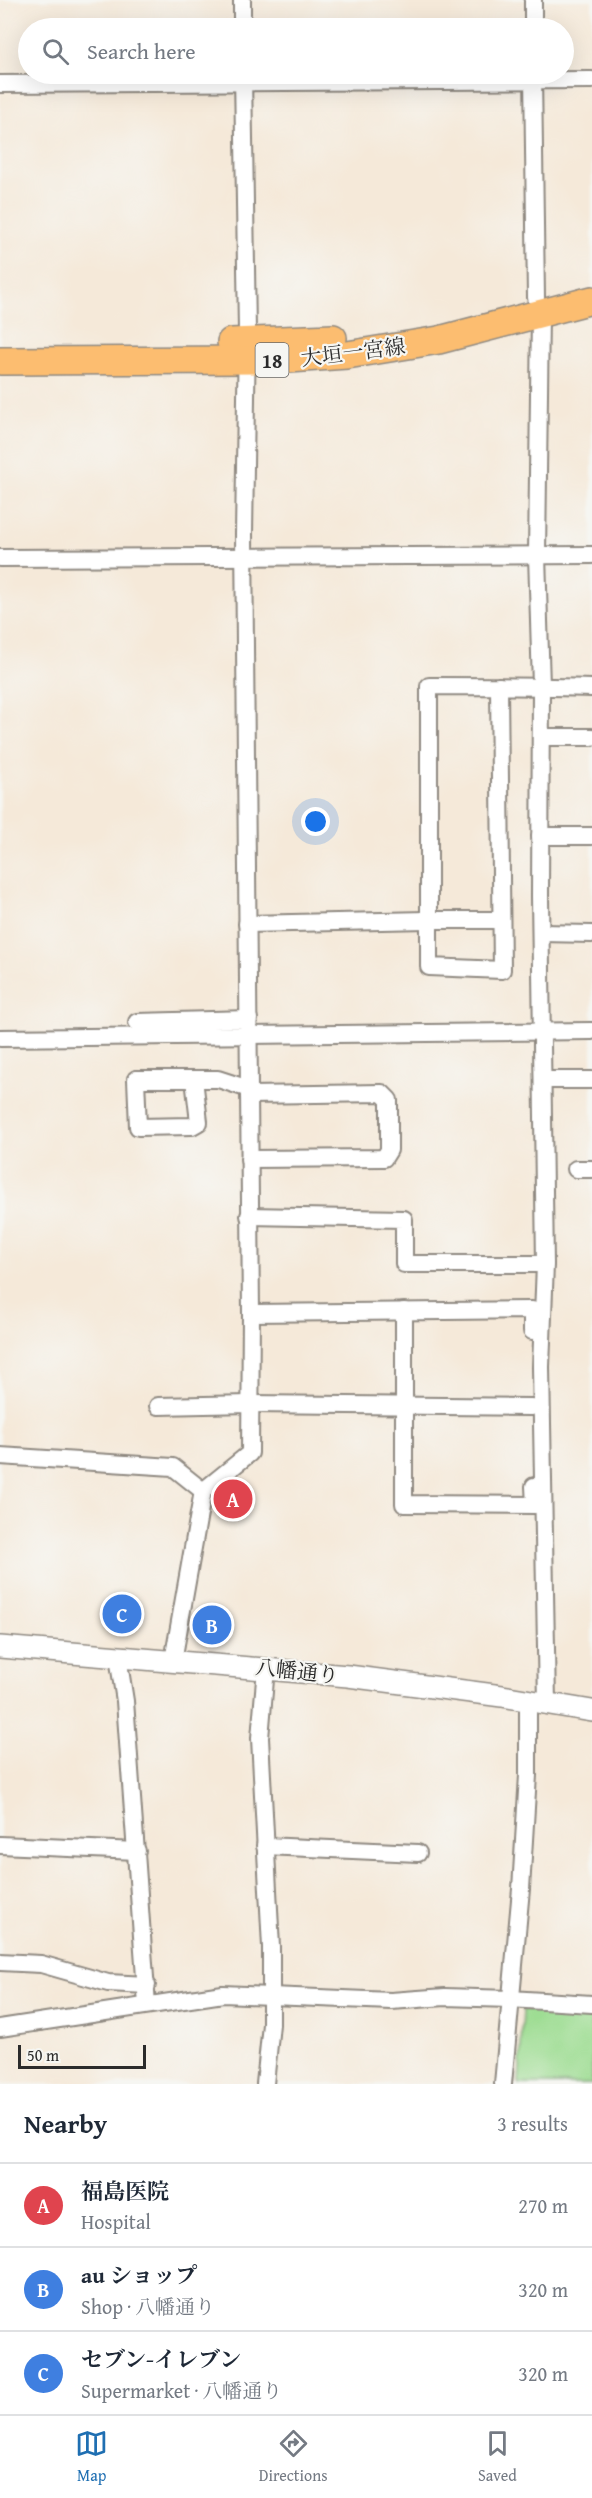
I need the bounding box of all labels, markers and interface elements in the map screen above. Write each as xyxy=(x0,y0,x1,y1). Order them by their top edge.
search box xyxy=(18,18,574,84)
icon: search xyxy=(39,35,72,68)
text: Search here xyxy=(87,35,196,67)
street label: 大垣一宮線 xyxy=(299,330,407,374)
road number: 18 xyxy=(256,343,288,377)
your location xyxy=(301,807,330,836)
pin: A xyxy=(214,1476,252,1522)
pin: C xyxy=(102,1592,142,1636)
pin: B xyxy=(192,1602,232,1648)
street label: 八幡通り xyxy=(254,1651,340,1691)
scale bar xyxy=(18,2042,146,2070)
text: 50 m xyxy=(27,2043,59,2067)
text: Nearby xyxy=(24,2104,107,2143)
text: 3 results xyxy=(497,2109,568,2138)
text: 福島医院 xyxy=(81,2175,169,2207)
text: A xyxy=(37,2191,50,2220)
text: 270 m xyxy=(518,2191,568,2220)
text: Hospital xyxy=(81,2207,151,2236)
text: au ショップ xyxy=(81,2259,197,2291)
text: B xyxy=(37,2275,50,2304)
text: 320 m xyxy=(518,2275,568,2304)
text: Shop · 八幡通り xyxy=(81,2292,215,2321)
text: セブン-イレブン xyxy=(81,2343,241,2375)
text: C xyxy=(38,2359,49,2388)
text: 320 m xyxy=(518,2359,568,2388)
text: Supermarket · 八幡通り xyxy=(81,2376,282,2405)
tab: Map xyxy=(75,2427,108,2487)
tab: Directions xyxy=(259,2427,328,2487)
tab: Saved xyxy=(478,2427,517,2487)

